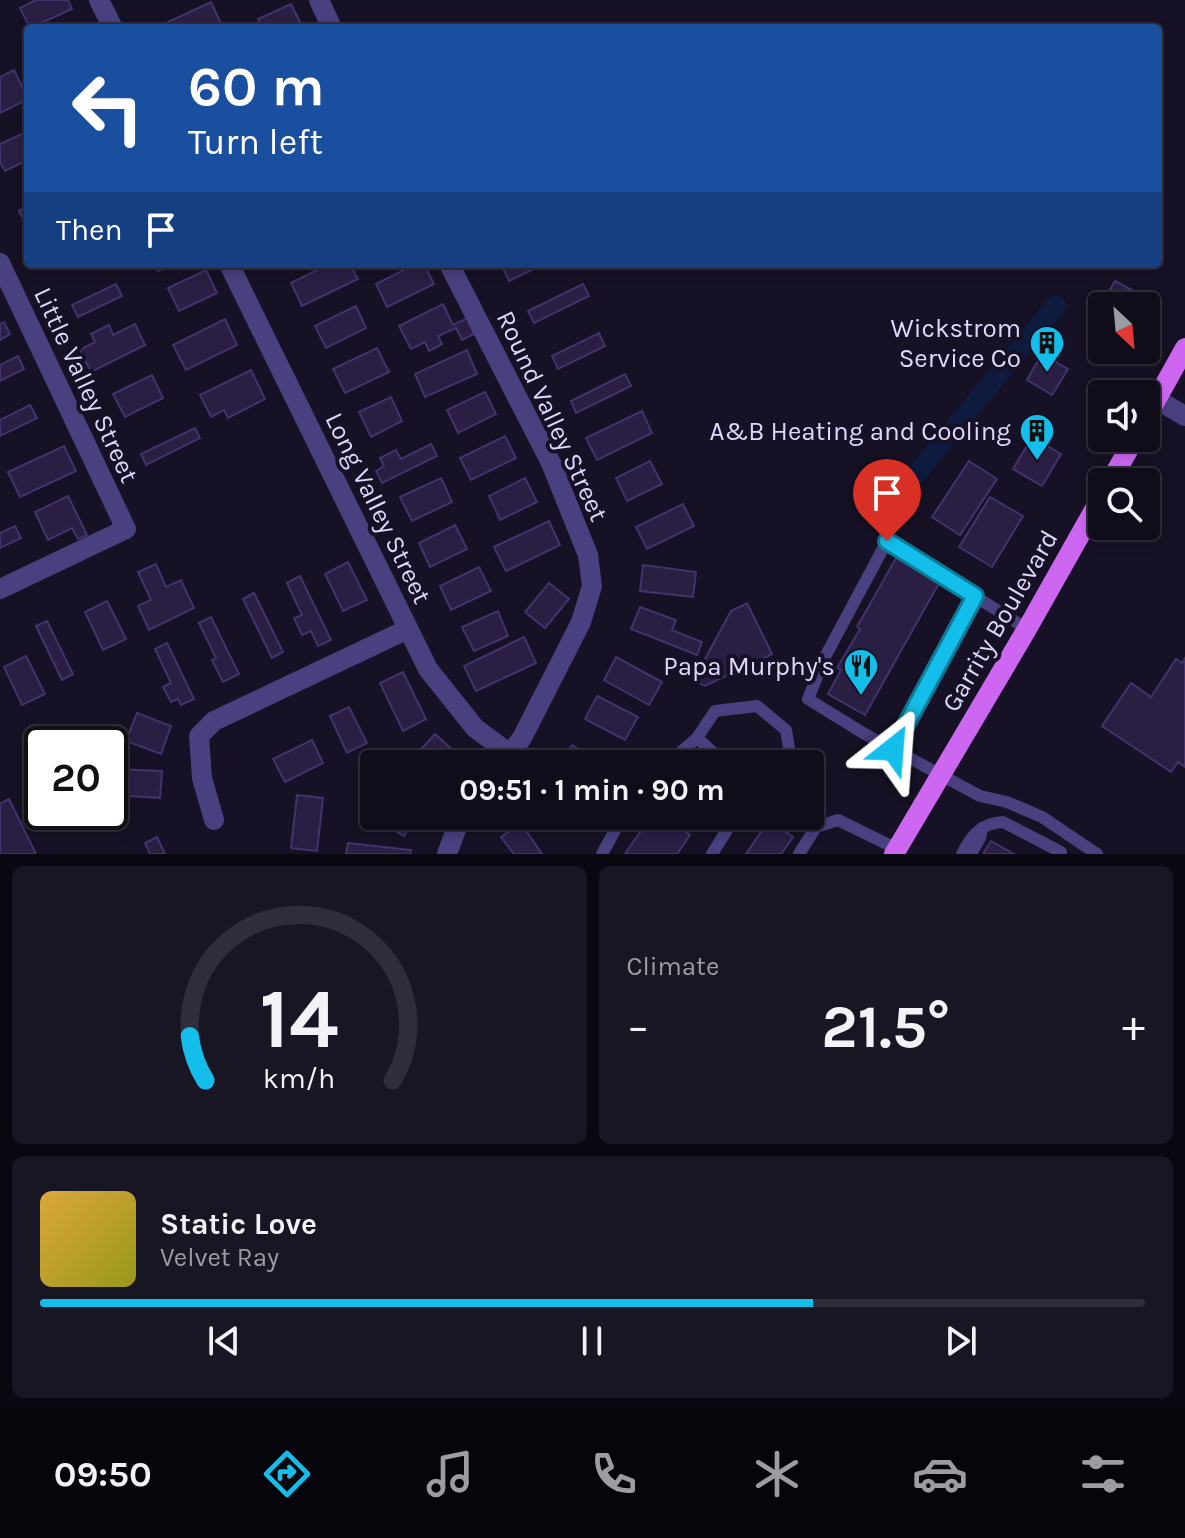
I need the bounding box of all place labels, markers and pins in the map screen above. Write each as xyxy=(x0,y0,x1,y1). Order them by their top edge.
place label: Wickstrom Service Co xyxy=(891,313,1021,374)
building icon: Wickstrom Service Co xyxy=(1028,324,1066,374)
building icon: A&B Heating and Cooling xyxy=(1018,412,1056,462)
place label: A&B Heating and Cooling xyxy=(710,416,1011,447)
pin xyxy=(853,459,921,541)
restaurant icon: Papa Murphy's xyxy=(842,647,880,697)
place label: Papa Murphy's xyxy=(663,651,835,682)

